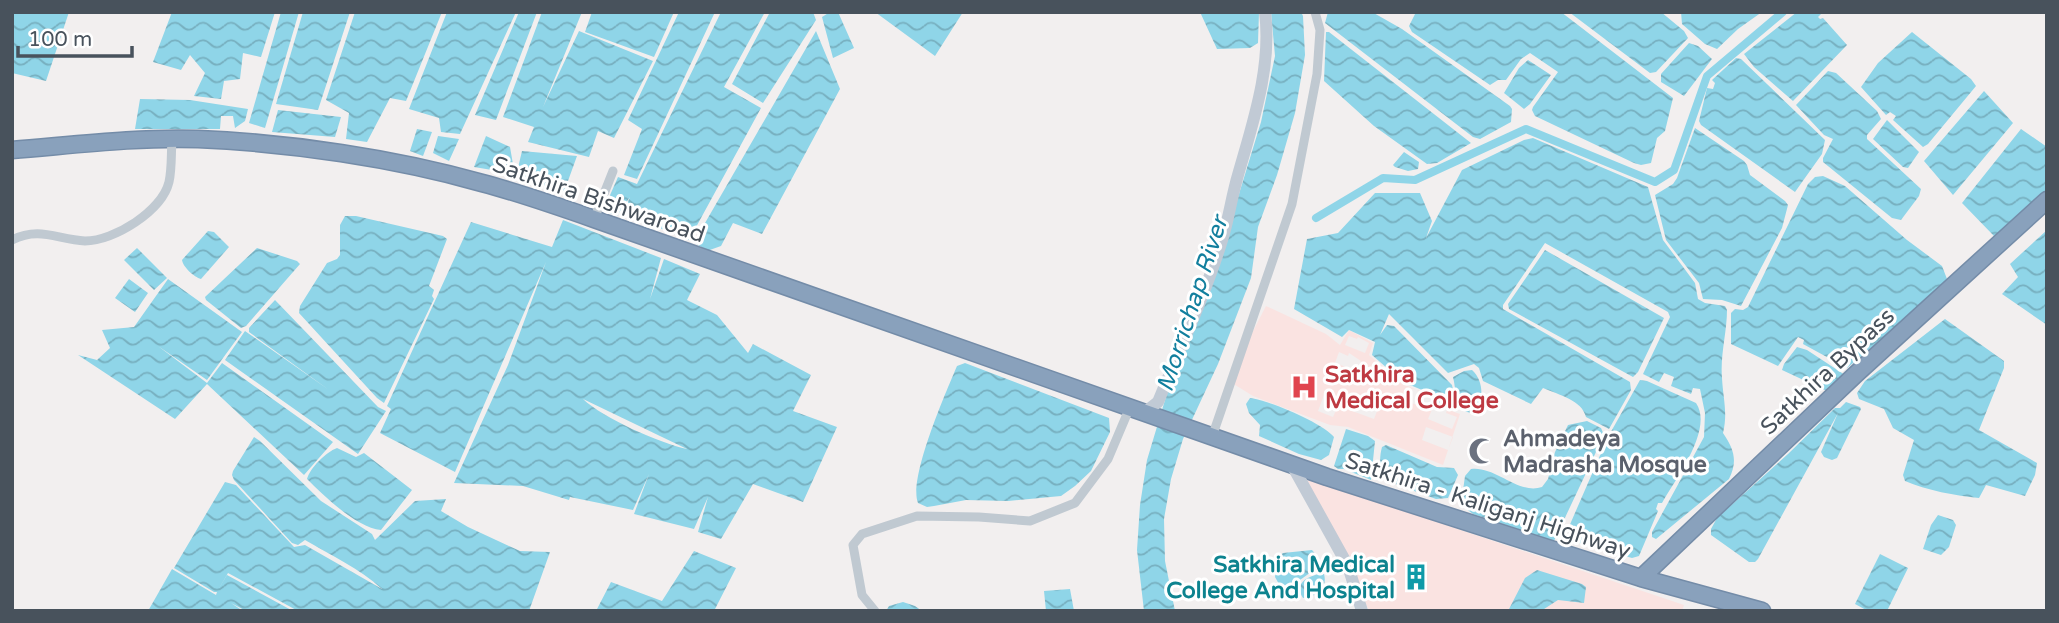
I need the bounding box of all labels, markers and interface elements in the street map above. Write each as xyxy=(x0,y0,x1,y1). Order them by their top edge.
scale bar xyxy=(18,14,131,58)
text: 100 m xyxy=(28,27,92,52)
street label: Satkhira Bishwaroad xyxy=(489,150,709,249)
water label: Morrichap River xyxy=(1150,210,1235,395)
street label: Satkhira Bypass xyxy=(1755,302,1901,441)
place label: Satkhira Medical College xyxy=(1325,361,1499,415)
hospital icon: Satkhira Medical College xyxy=(1289,372,1319,402)
place label: Ahmadeya Madrasha Mosque xyxy=(1503,425,1707,479)
mosque icon: Ahmadeya Madrasha Mosque xyxy=(1467,436,1497,466)
street label: Satkhira - Kaliganj Highway xyxy=(1341,447,1634,565)
place label: Satkhira Medical College And Hospital xyxy=(1166,551,1395,605)
building icon: Satkhira Medical College And Hospital xyxy=(1401,562,1431,592)

